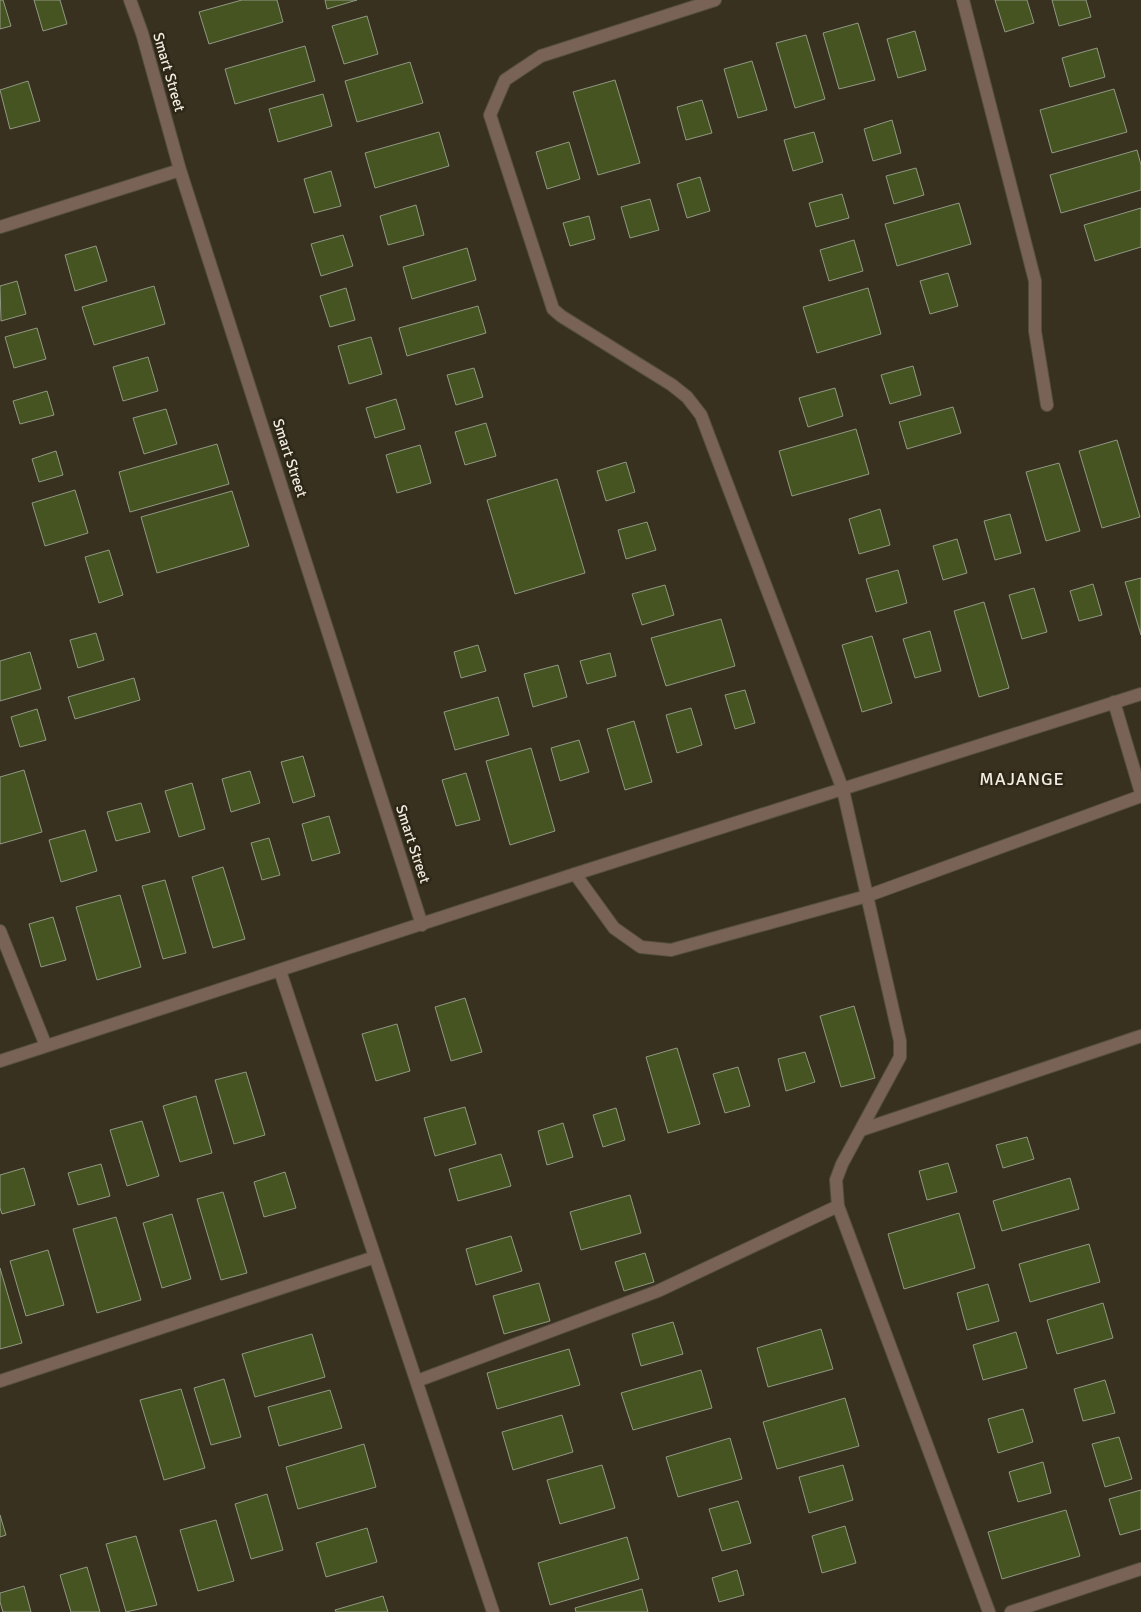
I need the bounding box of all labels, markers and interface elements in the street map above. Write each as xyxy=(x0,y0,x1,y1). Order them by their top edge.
street label: Smart Street xyxy=(149,30,189,114)
street label: Smart Street xyxy=(269,417,311,499)
district label: MAJANGE xyxy=(979,768,1065,790)
street label: Smart Street xyxy=(392,803,434,885)

